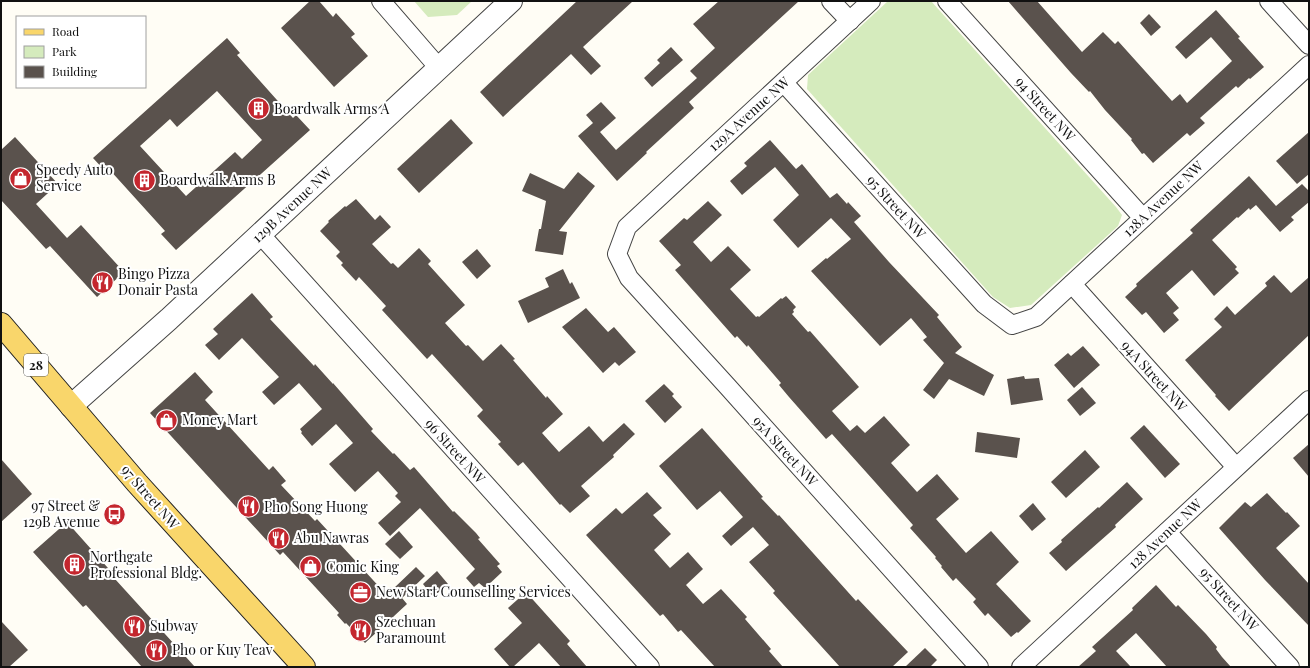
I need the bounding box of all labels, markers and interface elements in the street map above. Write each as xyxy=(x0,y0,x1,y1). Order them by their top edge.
legend xyxy=(16,16,146,88)
text: Road xyxy=(52,23,79,39)
text: Park xyxy=(52,43,77,59)
text: Building xyxy=(52,63,98,79)
street label: 129A Avenue NW xyxy=(704,72,794,155)
street label: 94 Street NW xyxy=(1011,72,1080,145)
building icon: Boardwalk Arms A xyxy=(246,96,272,122)
place label: Boardwalk Arms A xyxy=(274,99,389,118)
street label: 128A Avenue NW xyxy=(1118,156,1207,241)
place label: Speedy Auto Service xyxy=(36,160,113,195)
street label: 129B Avenue NW xyxy=(248,162,336,247)
shop icon: Speedy Auto Service xyxy=(7,165,33,191)
building icon: Boardwalk Arms B xyxy=(132,167,158,193)
place label: Boardwalk Arms B xyxy=(160,170,276,189)
street label: 95 Street NW xyxy=(863,171,930,243)
place label: Bingo Pizza Donair Pasta xyxy=(118,264,198,299)
restaurant icon: Bingo Pizza Donair Pasta xyxy=(89,269,115,295)
street label: 94A Street NW xyxy=(1117,336,1192,416)
road number: 28 xyxy=(24,354,48,376)
shop icon: Money Mart xyxy=(154,407,180,433)
place label: Money Mart xyxy=(182,410,258,429)
street label: 95A Street NW xyxy=(749,411,822,490)
street label: 96 Street NW xyxy=(421,414,490,487)
street label: 97 Street NW xyxy=(117,460,184,533)
restaurant icon: Pho Song Huong xyxy=(236,494,262,520)
street label: 128 Avenue NW xyxy=(1124,494,1206,573)
place label: 97 Street & 129B Avenue xyxy=(23,496,100,531)
place label: Pho Song Huong xyxy=(264,497,368,516)
bus stop icon: 97 Street & 129B Avenue xyxy=(102,501,128,527)
restaurant icon: Abu Nawras xyxy=(265,525,291,551)
place label: Abu Nawras xyxy=(293,528,369,547)
place label: Northgate Professional Bldg. xyxy=(90,547,202,582)
building icon: Northgate Professional Bldg. xyxy=(62,552,88,578)
shop icon: Comic King xyxy=(298,554,324,580)
place label: Comic King xyxy=(326,557,400,576)
street label: 95 Street NW xyxy=(1196,563,1263,635)
office icon: New Start Counselling Services xyxy=(348,579,374,605)
place label: New Start Counselling Services xyxy=(376,582,571,601)
place label: Szechuan Paramount xyxy=(376,612,447,647)
restaurant icon: Subway xyxy=(121,613,147,639)
place label: Subway xyxy=(150,616,198,635)
restaurant icon: Szechuan Paramount xyxy=(347,617,373,643)
restaurant icon: Pho or Kuy Teav xyxy=(143,637,169,663)
place label: Pho or Kuy Teav xyxy=(172,640,273,659)

